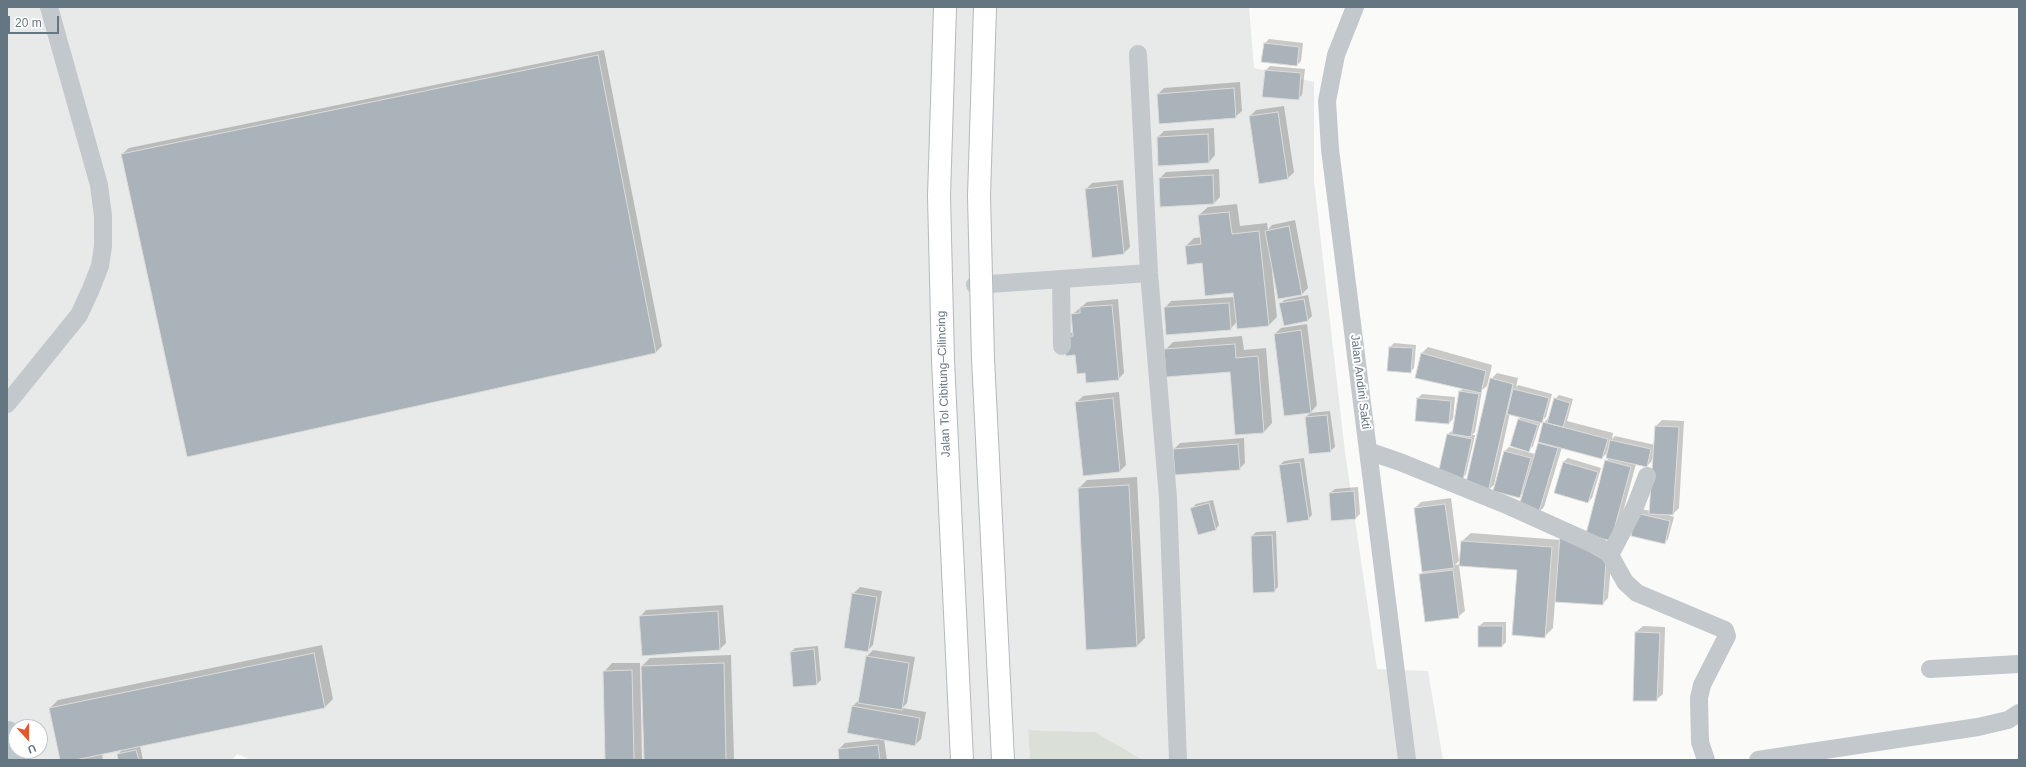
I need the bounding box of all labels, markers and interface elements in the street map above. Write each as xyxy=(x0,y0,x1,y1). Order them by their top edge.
scale bar xyxy=(10,8,61,34)
text: 20 m xyxy=(15,16,42,30)
street label: Jalan Tol Cibitung–Cilincing xyxy=(934,310,954,458)
street label: Jalan Andini Sakti xyxy=(1347,334,1373,430)
north arrow xyxy=(8,719,48,759)
text: U xyxy=(26,742,38,756)

